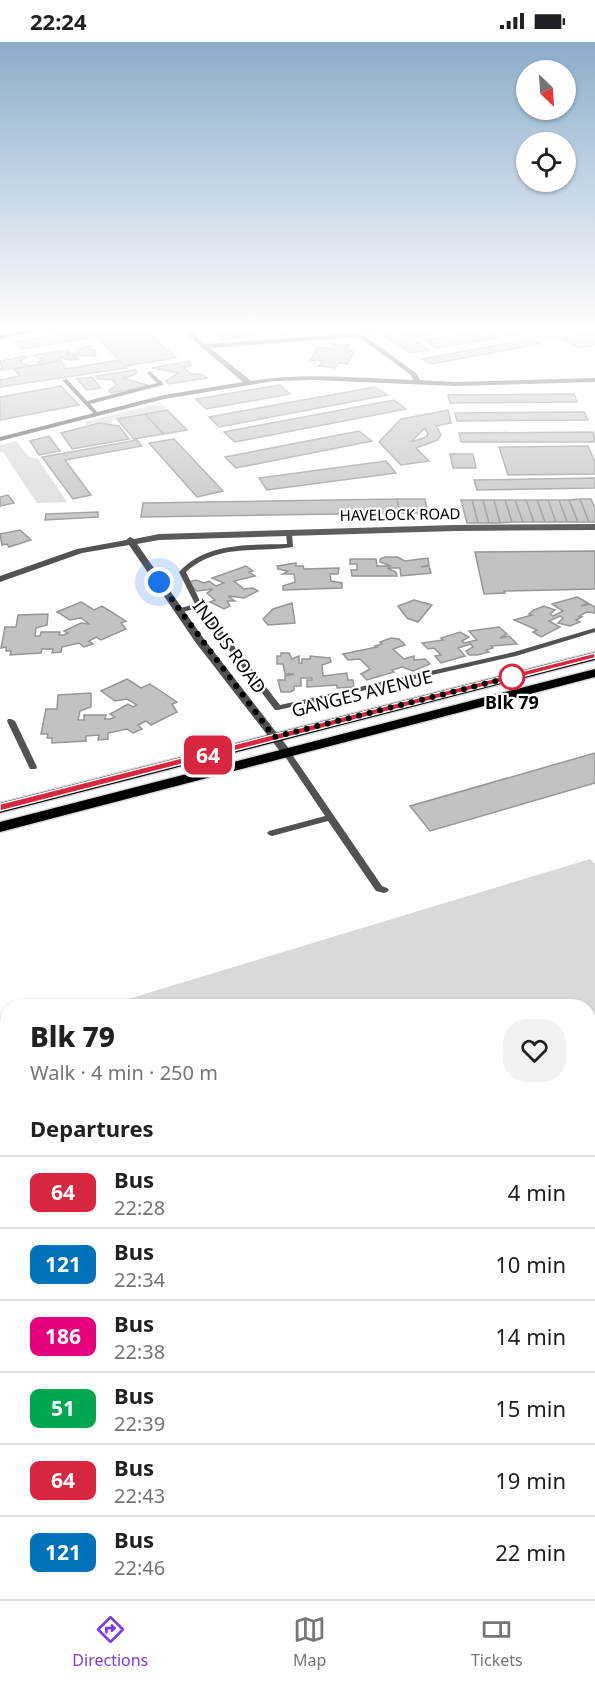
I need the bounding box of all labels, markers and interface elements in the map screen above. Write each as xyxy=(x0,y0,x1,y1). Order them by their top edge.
text: 22:24 xyxy=(30,6,87,36)
north arrow xyxy=(516,60,576,120)
map controls xyxy=(516,60,576,192)
button: locate xyxy=(516,132,576,192)
street label: HAVELOCK ROAD xyxy=(339,503,461,525)
your location xyxy=(144,567,174,597)
street label: INDUS ROAD xyxy=(188,595,272,698)
street label: GANGES AVENUE xyxy=(289,664,435,722)
marker: Blk 79 xyxy=(499,664,525,690)
place label: Blk 79 xyxy=(485,690,539,714)
line badge: 64 xyxy=(181,736,235,774)
text: 64 xyxy=(196,741,220,769)
text: Blk 79 xyxy=(30,1017,115,1055)
button: heart xyxy=(503,1019,566,1082)
text: Walk · 4 min · 250 m xyxy=(30,1059,218,1086)
text: Departures xyxy=(30,1113,154,1143)
text: Bus xyxy=(114,1164,154,1194)
text: 4 min xyxy=(508,1177,566,1207)
text: 64 xyxy=(51,1178,75,1206)
text: 22:28 xyxy=(114,1194,165,1221)
text: Bus xyxy=(114,1236,154,1266)
text: 10 min xyxy=(495,1249,566,1279)
text: 121 xyxy=(45,1250,81,1278)
text: 22:34 xyxy=(114,1266,165,1293)
text: Bus xyxy=(114,1308,154,1338)
text: 14 min xyxy=(495,1321,566,1351)
text: 186 xyxy=(45,1322,81,1350)
text: 22:38 xyxy=(114,1338,165,1365)
text: Bus xyxy=(114,1380,154,1410)
text: 15 min xyxy=(495,1393,566,1423)
text: 51 xyxy=(51,1394,75,1422)
text: 22:39 xyxy=(114,1410,165,1437)
text: Bus xyxy=(114,1452,154,1482)
text: 19 min xyxy=(495,1465,566,1495)
text: 64 xyxy=(51,1466,75,1494)
text: 22:43 xyxy=(114,1482,165,1509)
text: Bus xyxy=(114,1524,154,1554)
text: 22 min xyxy=(495,1537,566,1567)
text: 121 xyxy=(45,1538,81,1566)
text: 22:46 xyxy=(114,1554,165,1581)
tab: Directions xyxy=(72,1613,148,1671)
tab: Map xyxy=(293,1613,326,1671)
tab: Tickets xyxy=(471,1613,523,1671)

